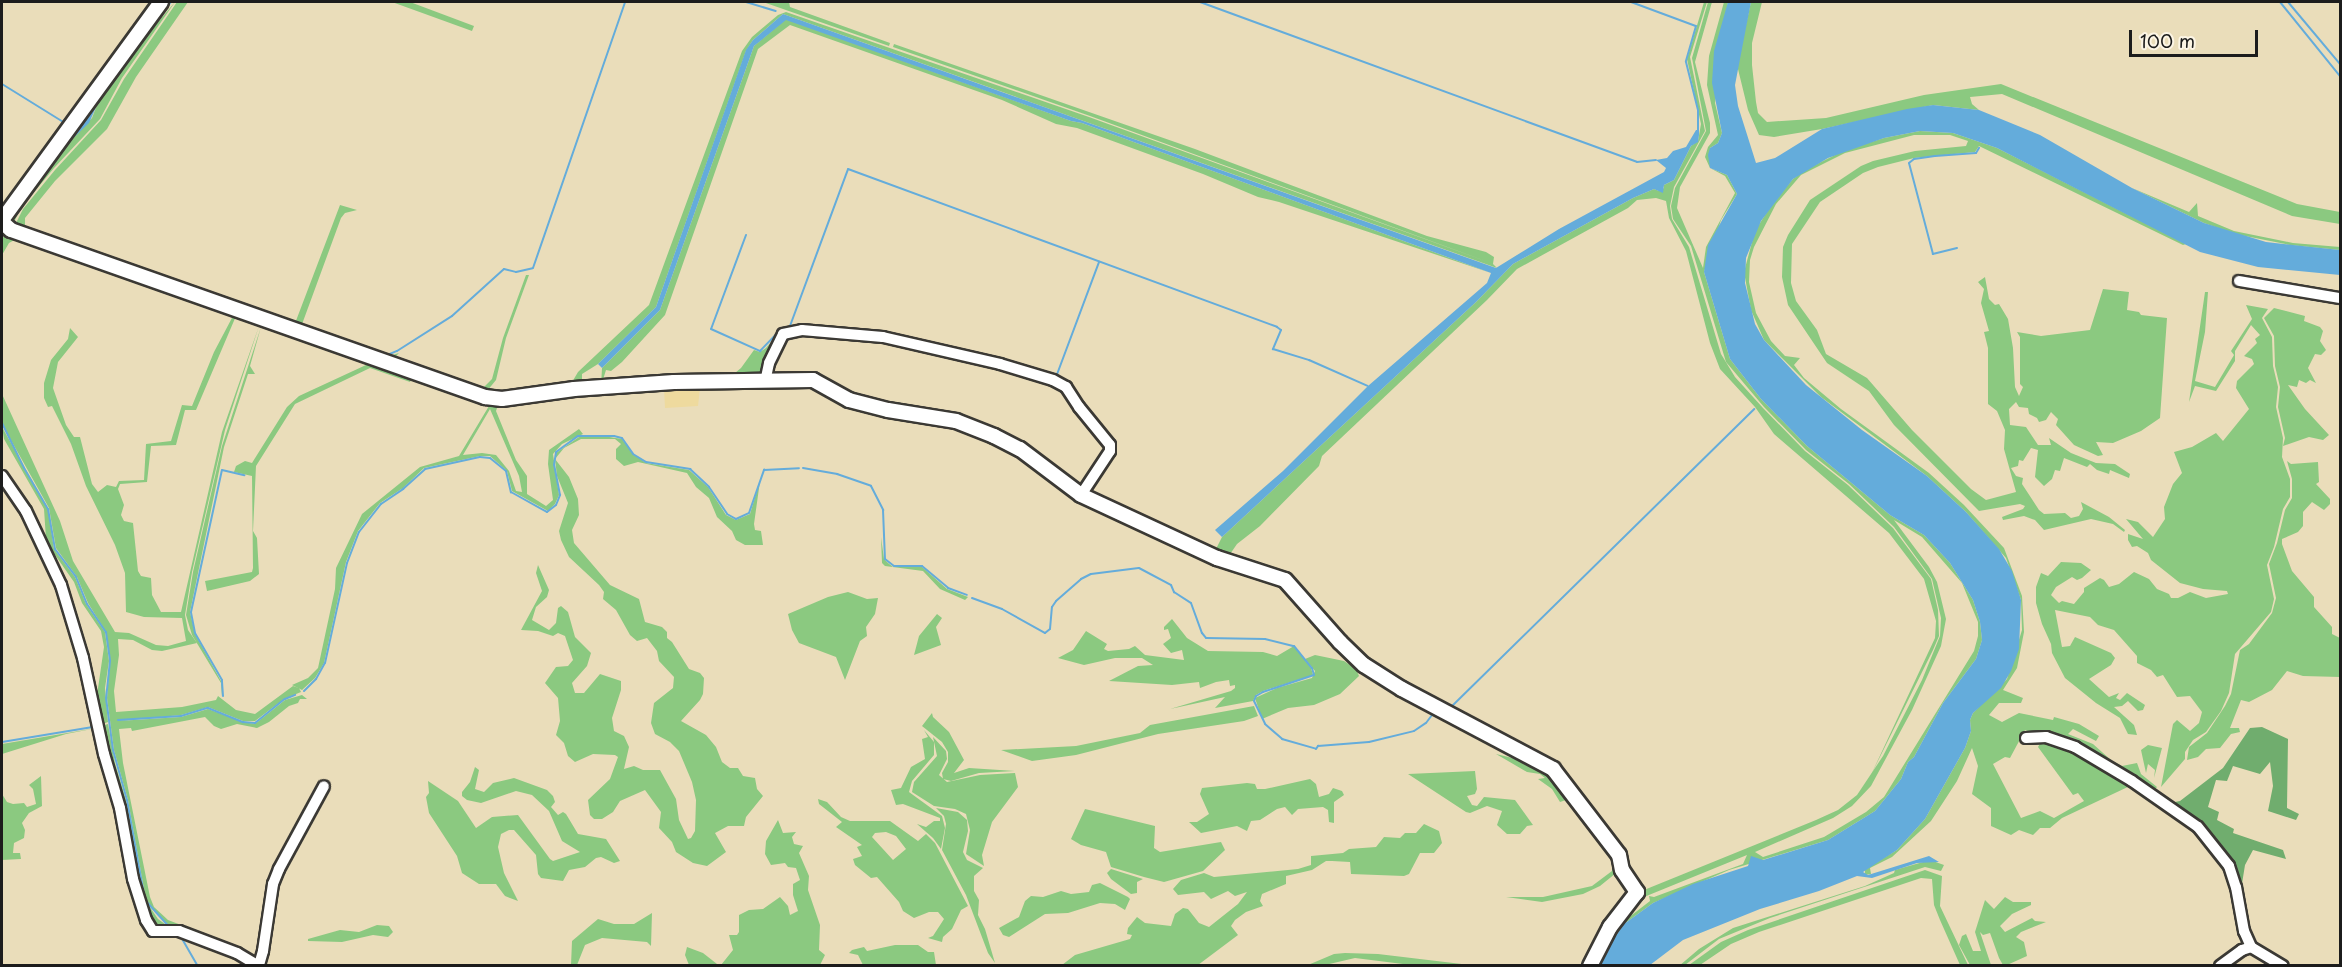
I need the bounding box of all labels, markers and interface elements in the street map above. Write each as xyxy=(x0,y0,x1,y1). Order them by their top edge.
scale bar xyxy=(2132,18,2261,56)
text: 100 m xyxy=(2140,27,2195,54)

